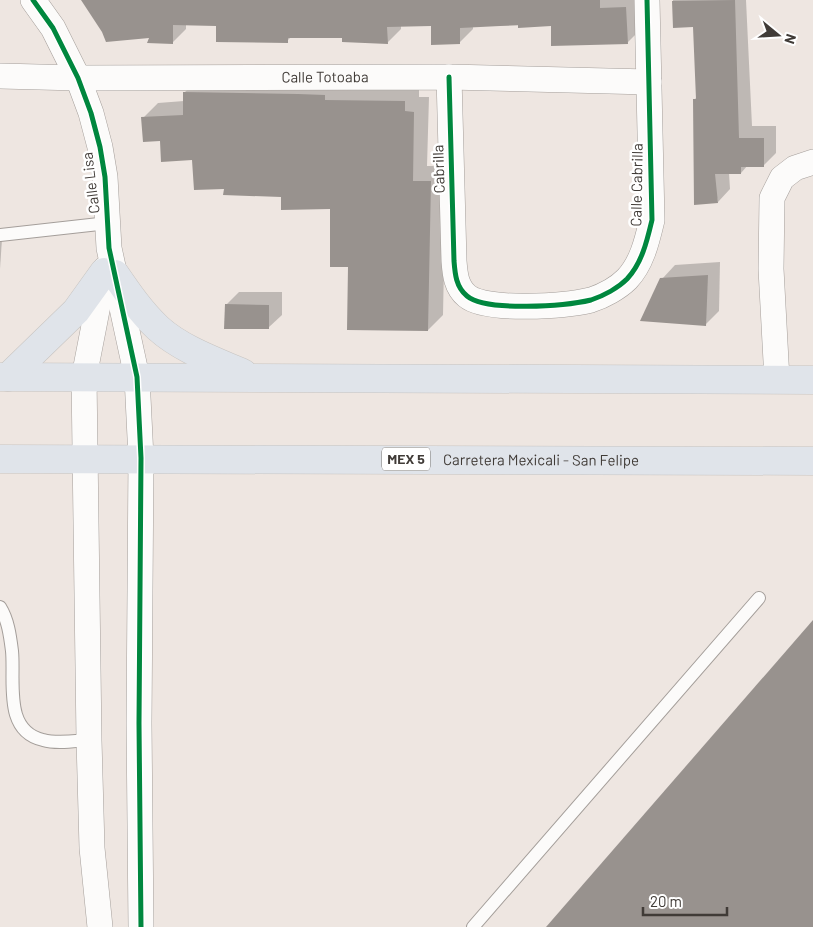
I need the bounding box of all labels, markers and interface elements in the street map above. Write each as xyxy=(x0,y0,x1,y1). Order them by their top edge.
north arrow xyxy=(753,10,803,60)
text: N xyxy=(781,32,800,46)
street label: Calle Totoaba xyxy=(281,67,369,85)
street label: Calle Cabrilla xyxy=(626,143,646,227)
street label: Cabrilla xyxy=(428,144,448,194)
street label: Calle Lisa xyxy=(77,151,103,215)
road number: MEX 5 xyxy=(382,448,430,470)
street label: Carretera Mexicali - San Felipe xyxy=(443,450,639,469)
scale bar xyxy=(643,884,727,916)
text: 20 m xyxy=(650,892,682,910)

